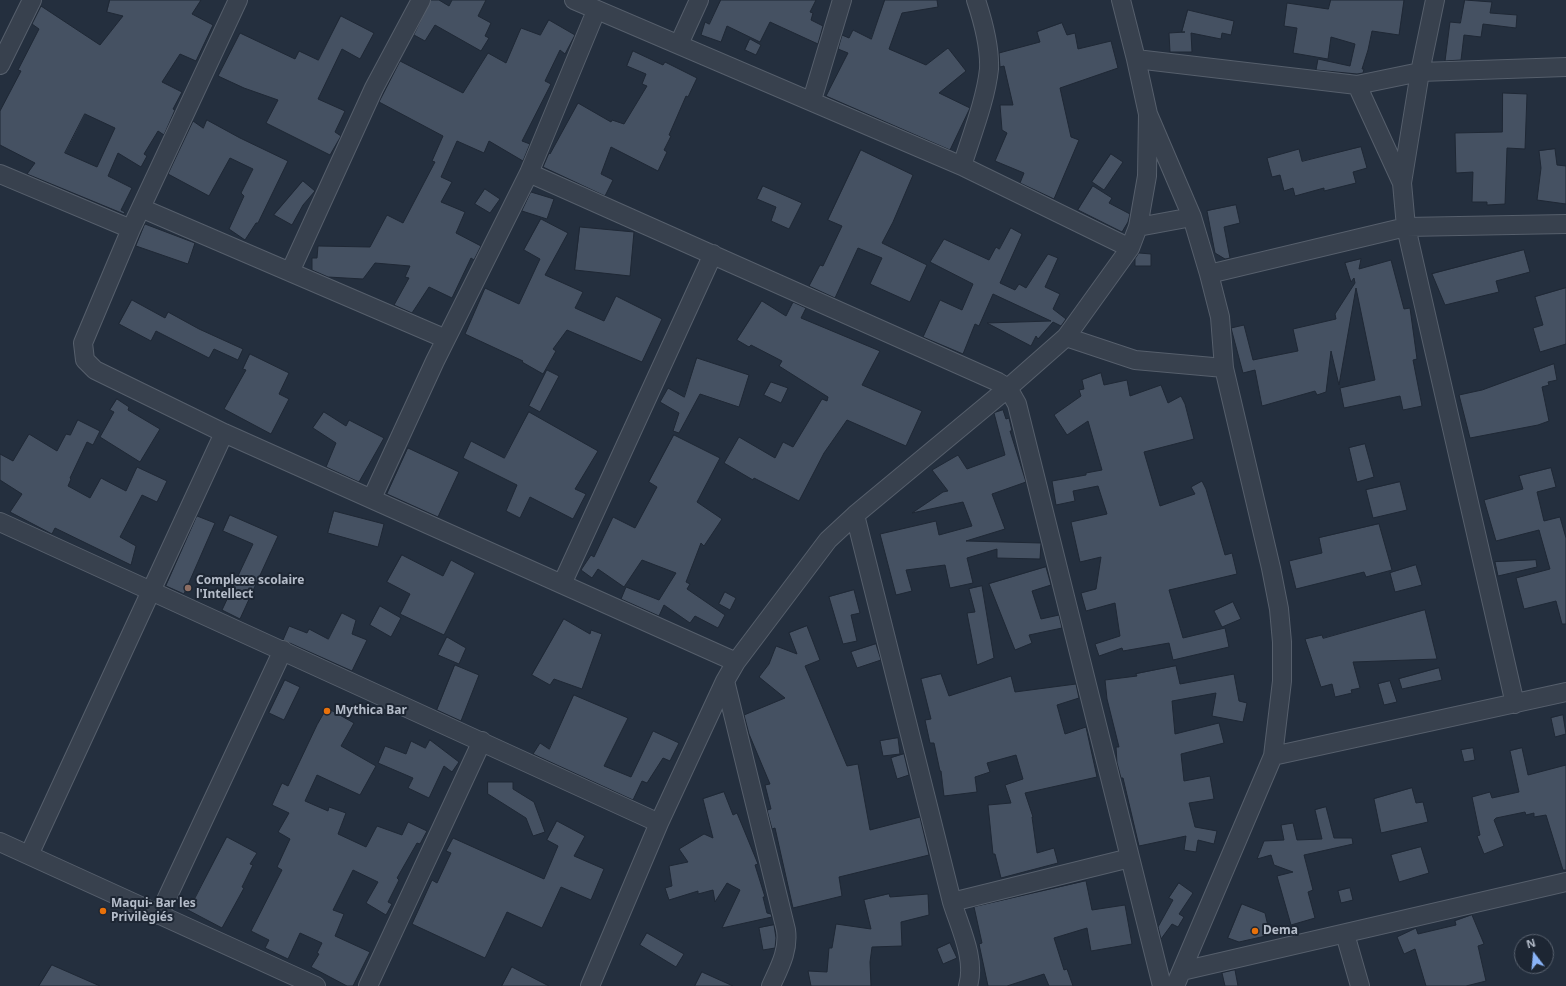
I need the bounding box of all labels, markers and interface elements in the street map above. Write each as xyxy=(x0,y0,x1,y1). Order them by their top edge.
place label: Complexe scolaire l'Intellect xyxy=(196,574,304,602)
marker: Complexe scolaire l'Intellect xyxy=(183,583,193,593)
place label: Mythica Bar xyxy=(335,704,407,718)
marker: Mythica Bar xyxy=(322,706,332,716)
place label: Maqui- Bar les Privilègiés xyxy=(111,897,196,925)
marker: Maqui- Bar les Privilègiés xyxy=(98,906,108,916)
place label: Dema xyxy=(1263,924,1298,938)
marker: Dema xyxy=(1250,926,1260,936)
north arrow xyxy=(1514,934,1554,974)
text: N xyxy=(1524,935,1537,951)

